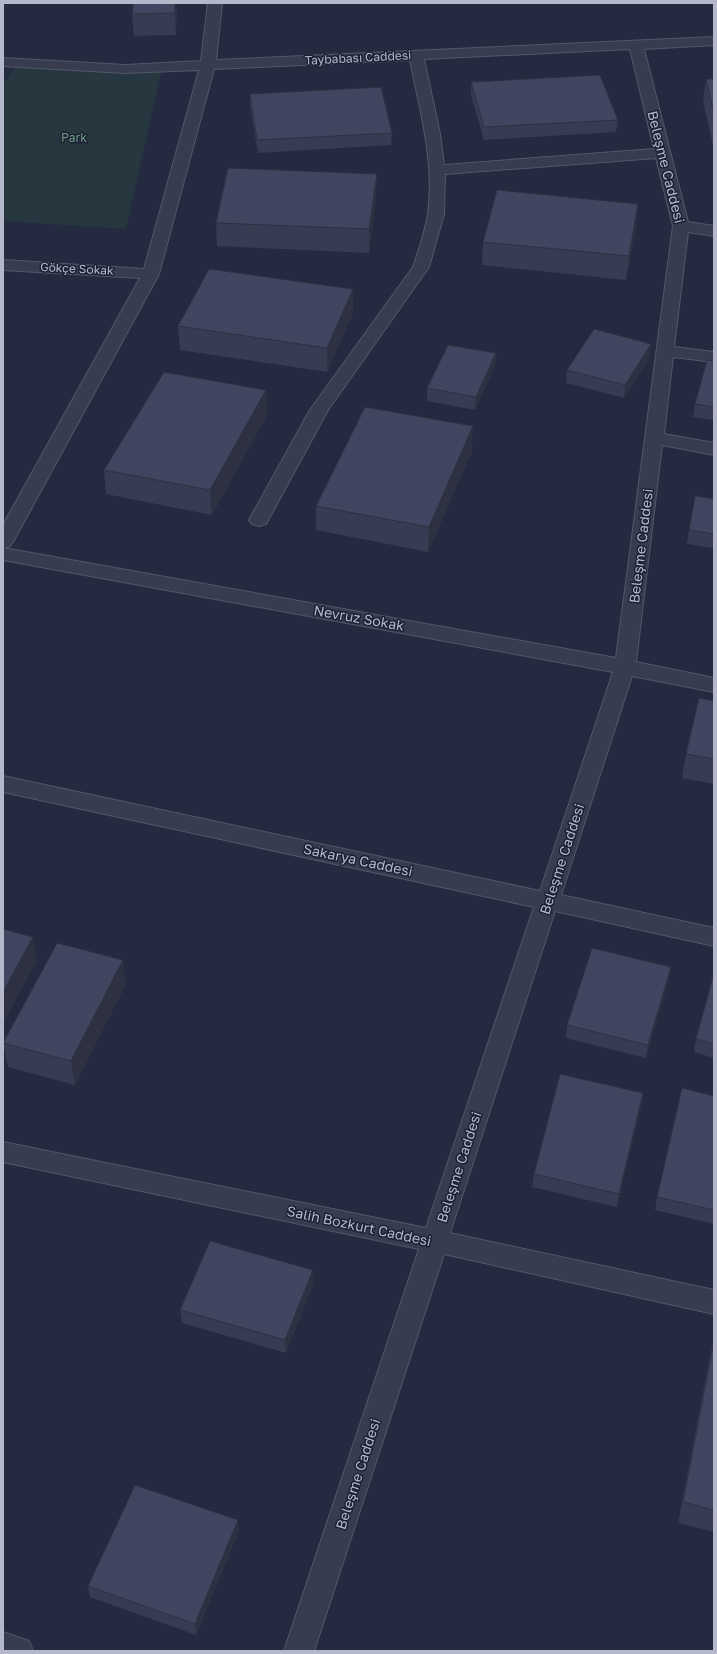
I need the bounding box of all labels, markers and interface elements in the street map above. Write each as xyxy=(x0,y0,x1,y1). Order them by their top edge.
street label: Taybabası Caddesi xyxy=(304,47,412,68)
street label: Beleşme Caddesi xyxy=(644,109,689,225)
park label: Park xyxy=(61,130,87,145)
street label: Gökçe Sokak xyxy=(40,259,114,278)
street label: Beleşme Caddesi xyxy=(625,488,656,604)
street label: Nevruz Sokak xyxy=(312,601,406,634)
street label: Beleşme Caddesi xyxy=(536,801,587,916)
street label: Sakarya Caddesi xyxy=(302,840,414,879)
street label: Beleşme Caddesi xyxy=(433,1109,484,1224)
street label: Salih Bozkurt Caddesi xyxy=(285,1202,433,1249)
street label: Beleşme Caddesi xyxy=(332,1416,383,1531)

